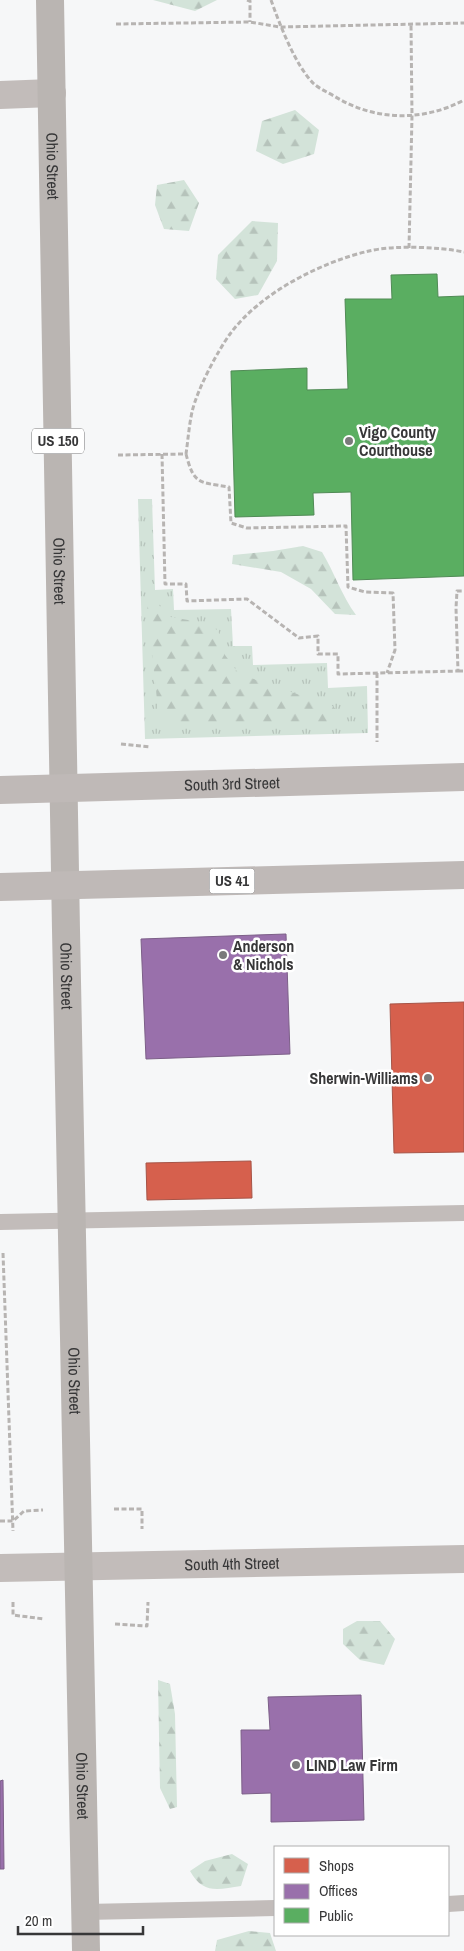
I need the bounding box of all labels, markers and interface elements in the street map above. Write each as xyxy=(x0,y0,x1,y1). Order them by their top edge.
street label: Ohio Street xyxy=(41,132,64,200)
place label: Vigo County Courthouse xyxy=(359,421,437,461)
road number: US 150 xyxy=(32,428,84,454)
marker: Vigo County Courthouse xyxy=(343,435,355,447)
street label: Ohio Street xyxy=(48,537,71,605)
street label: South 3rd Street xyxy=(184,771,280,796)
road number: US 41 xyxy=(210,868,254,894)
place label: Anderson & Nichols xyxy=(233,935,294,975)
street label: Ohio Street xyxy=(55,942,79,1010)
marker: Anderson & Nichols xyxy=(217,949,229,961)
place label: Sherwin-Williams xyxy=(309,1067,418,1089)
marker: Sherwin-Williams xyxy=(422,1072,434,1084)
street label: Ohio Street xyxy=(63,1347,86,1415)
street label: South 4th Street xyxy=(184,1552,280,1575)
street label: Ohio Street xyxy=(71,1752,94,1820)
place label: LIND Law Firm xyxy=(306,1754,398,1776)
marker: LIND Law Firm xyxy=(290,1759,302,1771)
legend xyxy=(274,1846,449,1936)
text: Shops xyxy=(319,1855,354,1876)
text: Offices xyxy=(319,1880,358,1901)
scale bar xyxy=(18,1904,142,1936)
text: Public xyxy=(319,1905,353,1926)
text: 20 m xyxy=(25,1910,52,1931)

